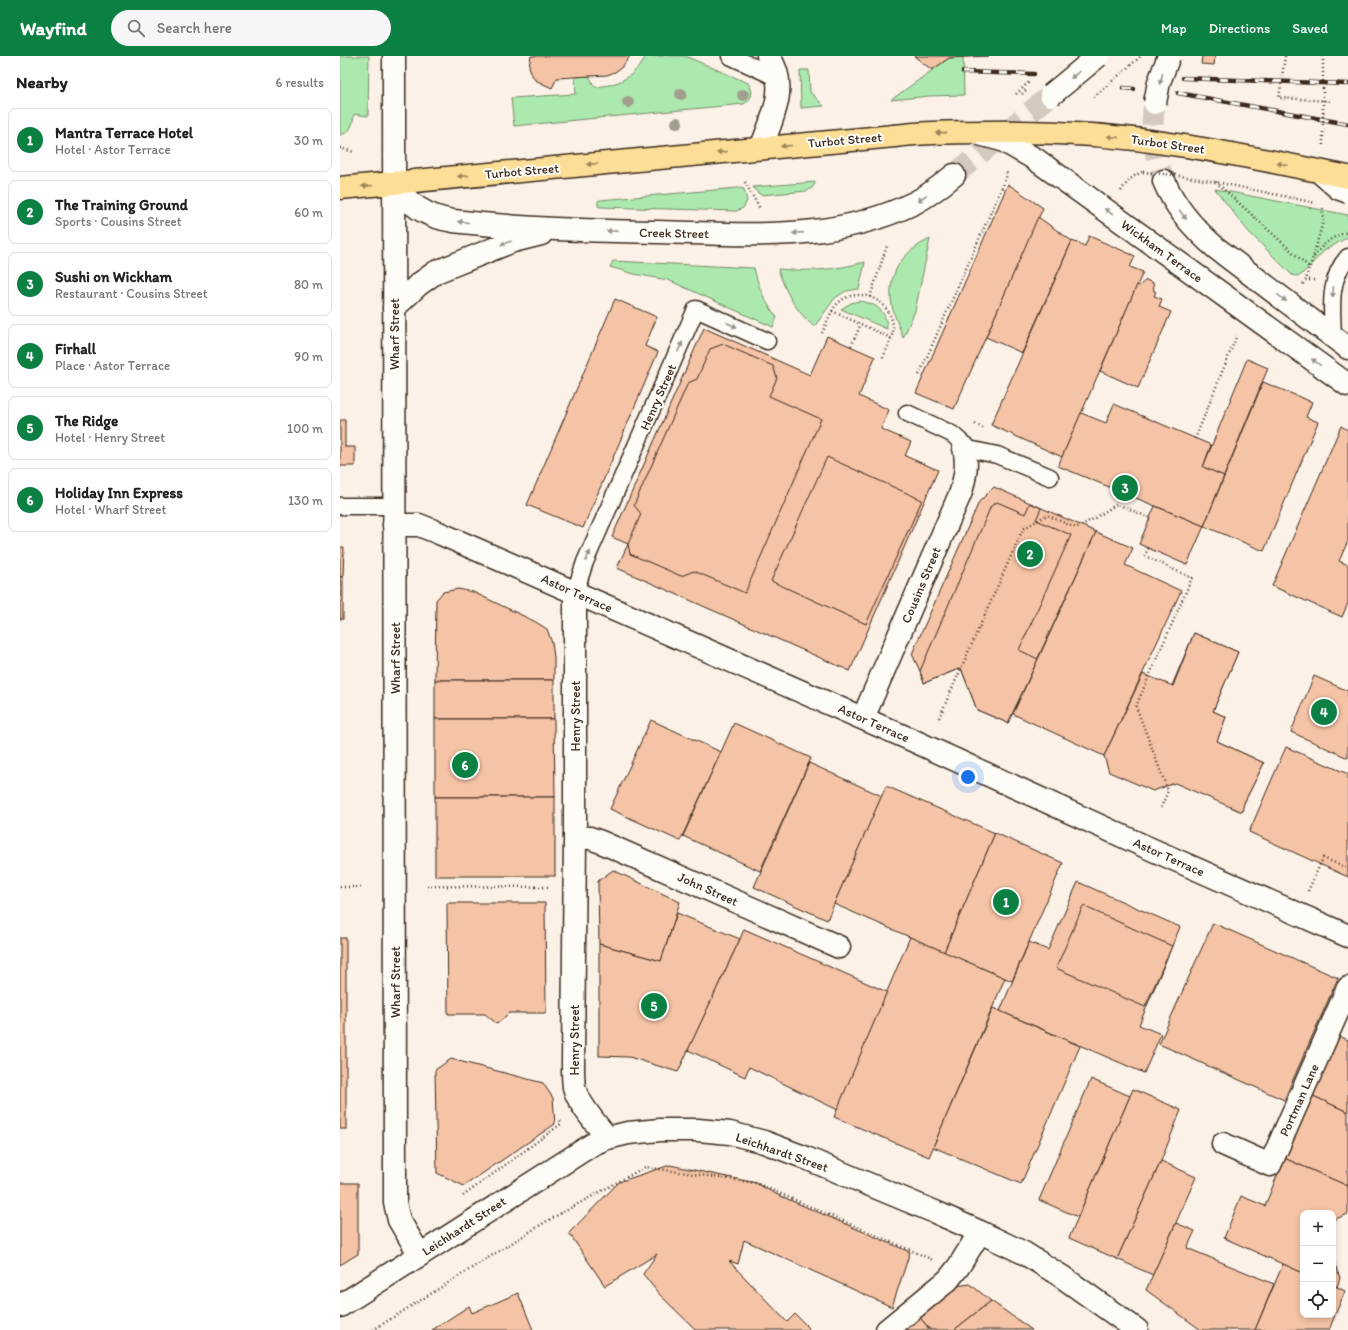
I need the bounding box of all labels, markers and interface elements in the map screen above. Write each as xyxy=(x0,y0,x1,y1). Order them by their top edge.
search box xyxy=(111,10,391,46)
text: Wayfind xyxy=(20,17,87,40)
icon: search xyxy=(125,17,147,39)
text: Search here xyxy=(157,19,232,37)
text: Map xyxy=(1161,20,1187,37)
text: Directions xyxy=(1209,20,1270,37)
text: Saved xyxy=(1292,20,1328,37)
one-way arrow xyxy=(1069,71,1080,80)
text: Nearby xyxy=(16,72,68,92)
one-way arrow xyxy=(1157,73,1163,85)
text: 6 results xyxy=(276,75,324,90)
text: Mantra Terrace Hotel xyxy=(55,124,193,142)
street label: Turbot Street xyxy=(807,129,883,151)
one-way arrow xyxy=(934,130,947,136)
street label: Turbot Street xyxy=(1130,131,1206,157)
text: 1 xyxy=(27,133,33,148)
text: 30 m xyxy=(294,133,323,148)
one-way arrow xyxy=(1107,133,1119,140)
text: Hotel · Astor Terrace xyxy=(55,142,171,157)
one-way arrow xyxy=(780,142,792,149)
one-way arrow xyxy=(716,148,728,155)
street label: Turbot Street xyxy=(484,160,560,182)
one-way arrow xyxy=(586,161,598,167)
one-way arrow xyxy=(1276,161,1288,167)
one-way arrow xyxy=(457,173,469,179)
one-way arrow xyxy=(361,183,373,189)
one-way arrow xyxy=(917,194,927,202)
text: The Training Ground xyxy=(55,196,188,214)
text: 2 xyxy=(27,205,33,220)
text: 60 m xyxy=(294,205,323,220)
one-way arrow xyxy=(1103,208,1114,216)
one-way arrow xyxy=(1179,209,1187,220)
text: Sports · Cousins Street xyxy=(55,214,182,229)
street label: Wickham Terrace xyxy=(1118,216,1206,286)
one-way arrow xyxy=(457,219,469,225)
street label: Creek Street xyxy=(639,225,709,241)
one-way arrow xyxy=(606,228,618,235)
one-way arrow xyxy=(792,230,804,237)
one-way arrow xyxy=(500,241,512,247)
text: Sushi on Wickham xyxy=(55,268,172,286)
text: 3 xyxy=(26,277,34,292)
text: 80 m xyxy=(294,277,323,292)
text: Restaurant · Cousins Street xyxy=(55,286,208,301)
one-way arrow xyxy=(1330,286,1336,298)
one-way arrow xyxy=(1277,294,1288,302)
street label: Wharf Street xyxy=(387,298,402,370)
one-way arrow xyxy=(726,322,737,328)
text: Firhall xyxy=(55,340,96,358)
one-way arrow xyxy=(677,341,683,352)
text: 4 xyxy=(26,349,34,364)
text: 90 m xyxy=(294,349,323,364)
text: Place · Astor Terrace xyxy=(55,358,170,373)
one-way arrow xyxy=(1311,358,1321,366)
street label: Henry Street xyxy=(637,361,679,432)
text: The Ridge xyxy=(55,412,118,430)
text: 5 xyxy=(27,421,33,436)
text: 100 m xyxy=(287,421,323,436)
text: Hotel · Henry Street xyxy=(55,430,165,445)
pin: 3 xyxy=(1112,473,1138,503)
text: Holiday Inn Express xyxy=(55,484,183,502)
text: 6 xyxy=(27,493,33,508)
text: 130 m xyxy=(288,493,323,508)
text: Hotel · Wharf Street xyxy=(55,502,166,517)
pin: 2 xyxy=(1017,539,1043,569)
street label: Cousins Street xyxy=(898,545,944,625)
one-way arrow xyxy=(585,550,591,561)
street label: Astor Terrace xyxy=(539,571,615,615)
street label: Wharf Street xyxy=(388,622,403,694)
street label: Henry Street xyxy=(568,680,583,751)
pin: 4 xyxy=(1311,697,1337,727)
street label: Astor Terrace xyxy=(836,701,912,745)
pin: 6 xyxy=(452,750,478,780)
your location xyxy=(958,767,978,787)
street label: Astor Terrace xyxy=(1131,835,1207,879)
street label: John Street xyxy=(676,869,740,909)
pin: 1 xyxy=(993,887,1019,917)
street label: Wharf Street xyxy=(388,946,403,1018)
pin: 5 xyxy=(641,991,667,1021)
street label: Henry Street xyxy=(567,1004,582,1075)
street label: Portman Lane xyxy=(1276,1061,1322,1139)
street label: Leichhardt Street xyxy=(734,1129,830,1175)
street label: Leichhardt Street xyxy=(419,1193,509,1259)
map controls xyxy=(1300,1210,1336,1318)
button: + xyxy=(1300,1210,1336,1246)
button: − xyxy=(1300,1246,1336,1282)
button: locate xyxy=(1300,1282,1336,1318)

